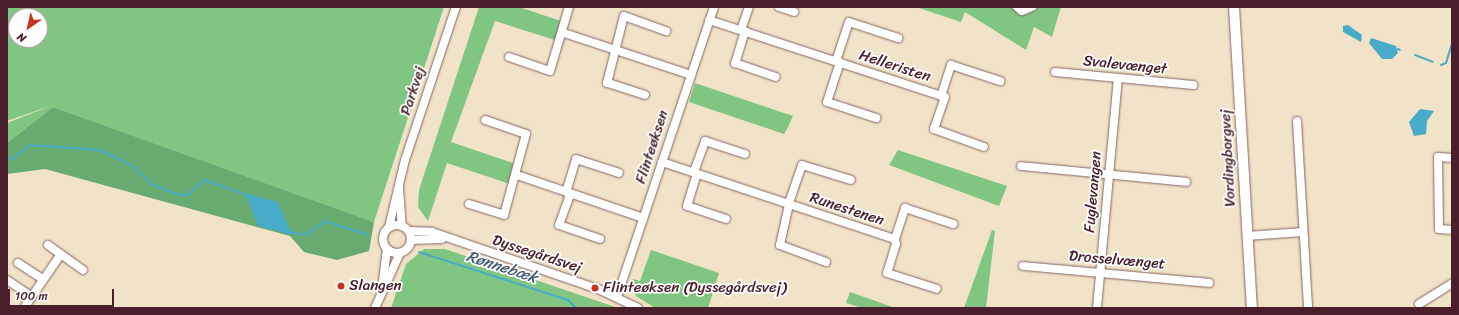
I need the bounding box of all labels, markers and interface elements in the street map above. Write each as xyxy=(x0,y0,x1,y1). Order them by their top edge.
north arrow xyxy=(8,8,48,48)
text: N xyxy=(13,28,30,48)
street label: Helleristen xyxy=(857,46,933,86)
street label: Svalevænget xyxy=(1082,52,1168,78)
street label: Parkvej xyxy=(397,64,429,118)
street label: Flinteøksen xyxy=(632,108,672,186)
street label: Vordingborgvej xyxy=(1216,109,1240,207)
street label: Fuglevangen xyxy=(1080,150,1106,234)
street label: Runestenen xyxy=(808,189,886,229)
street label: Dyssegårdsvej xyxy=(490,231,584,277)
water label: Rønnebæk xyxy=(464,247,540,287)
street label: Drosselvænget xyxy=(1068,247,1166,273)
place label: Slangen xyxy=(349,277,402,295)
place label: Flinteøksen (Dyssegårdsvej) xyxy=(603,279,786,297)
scale bar xyxy=(10,281,116,307)
marker: Slangen xyxy=(336,281,346,291)
marker: Flinteøksen (Dyssegårdsvej) xyxy=(590,283,600,293)
text: 100 m xyxy=(15,285,48,307)

